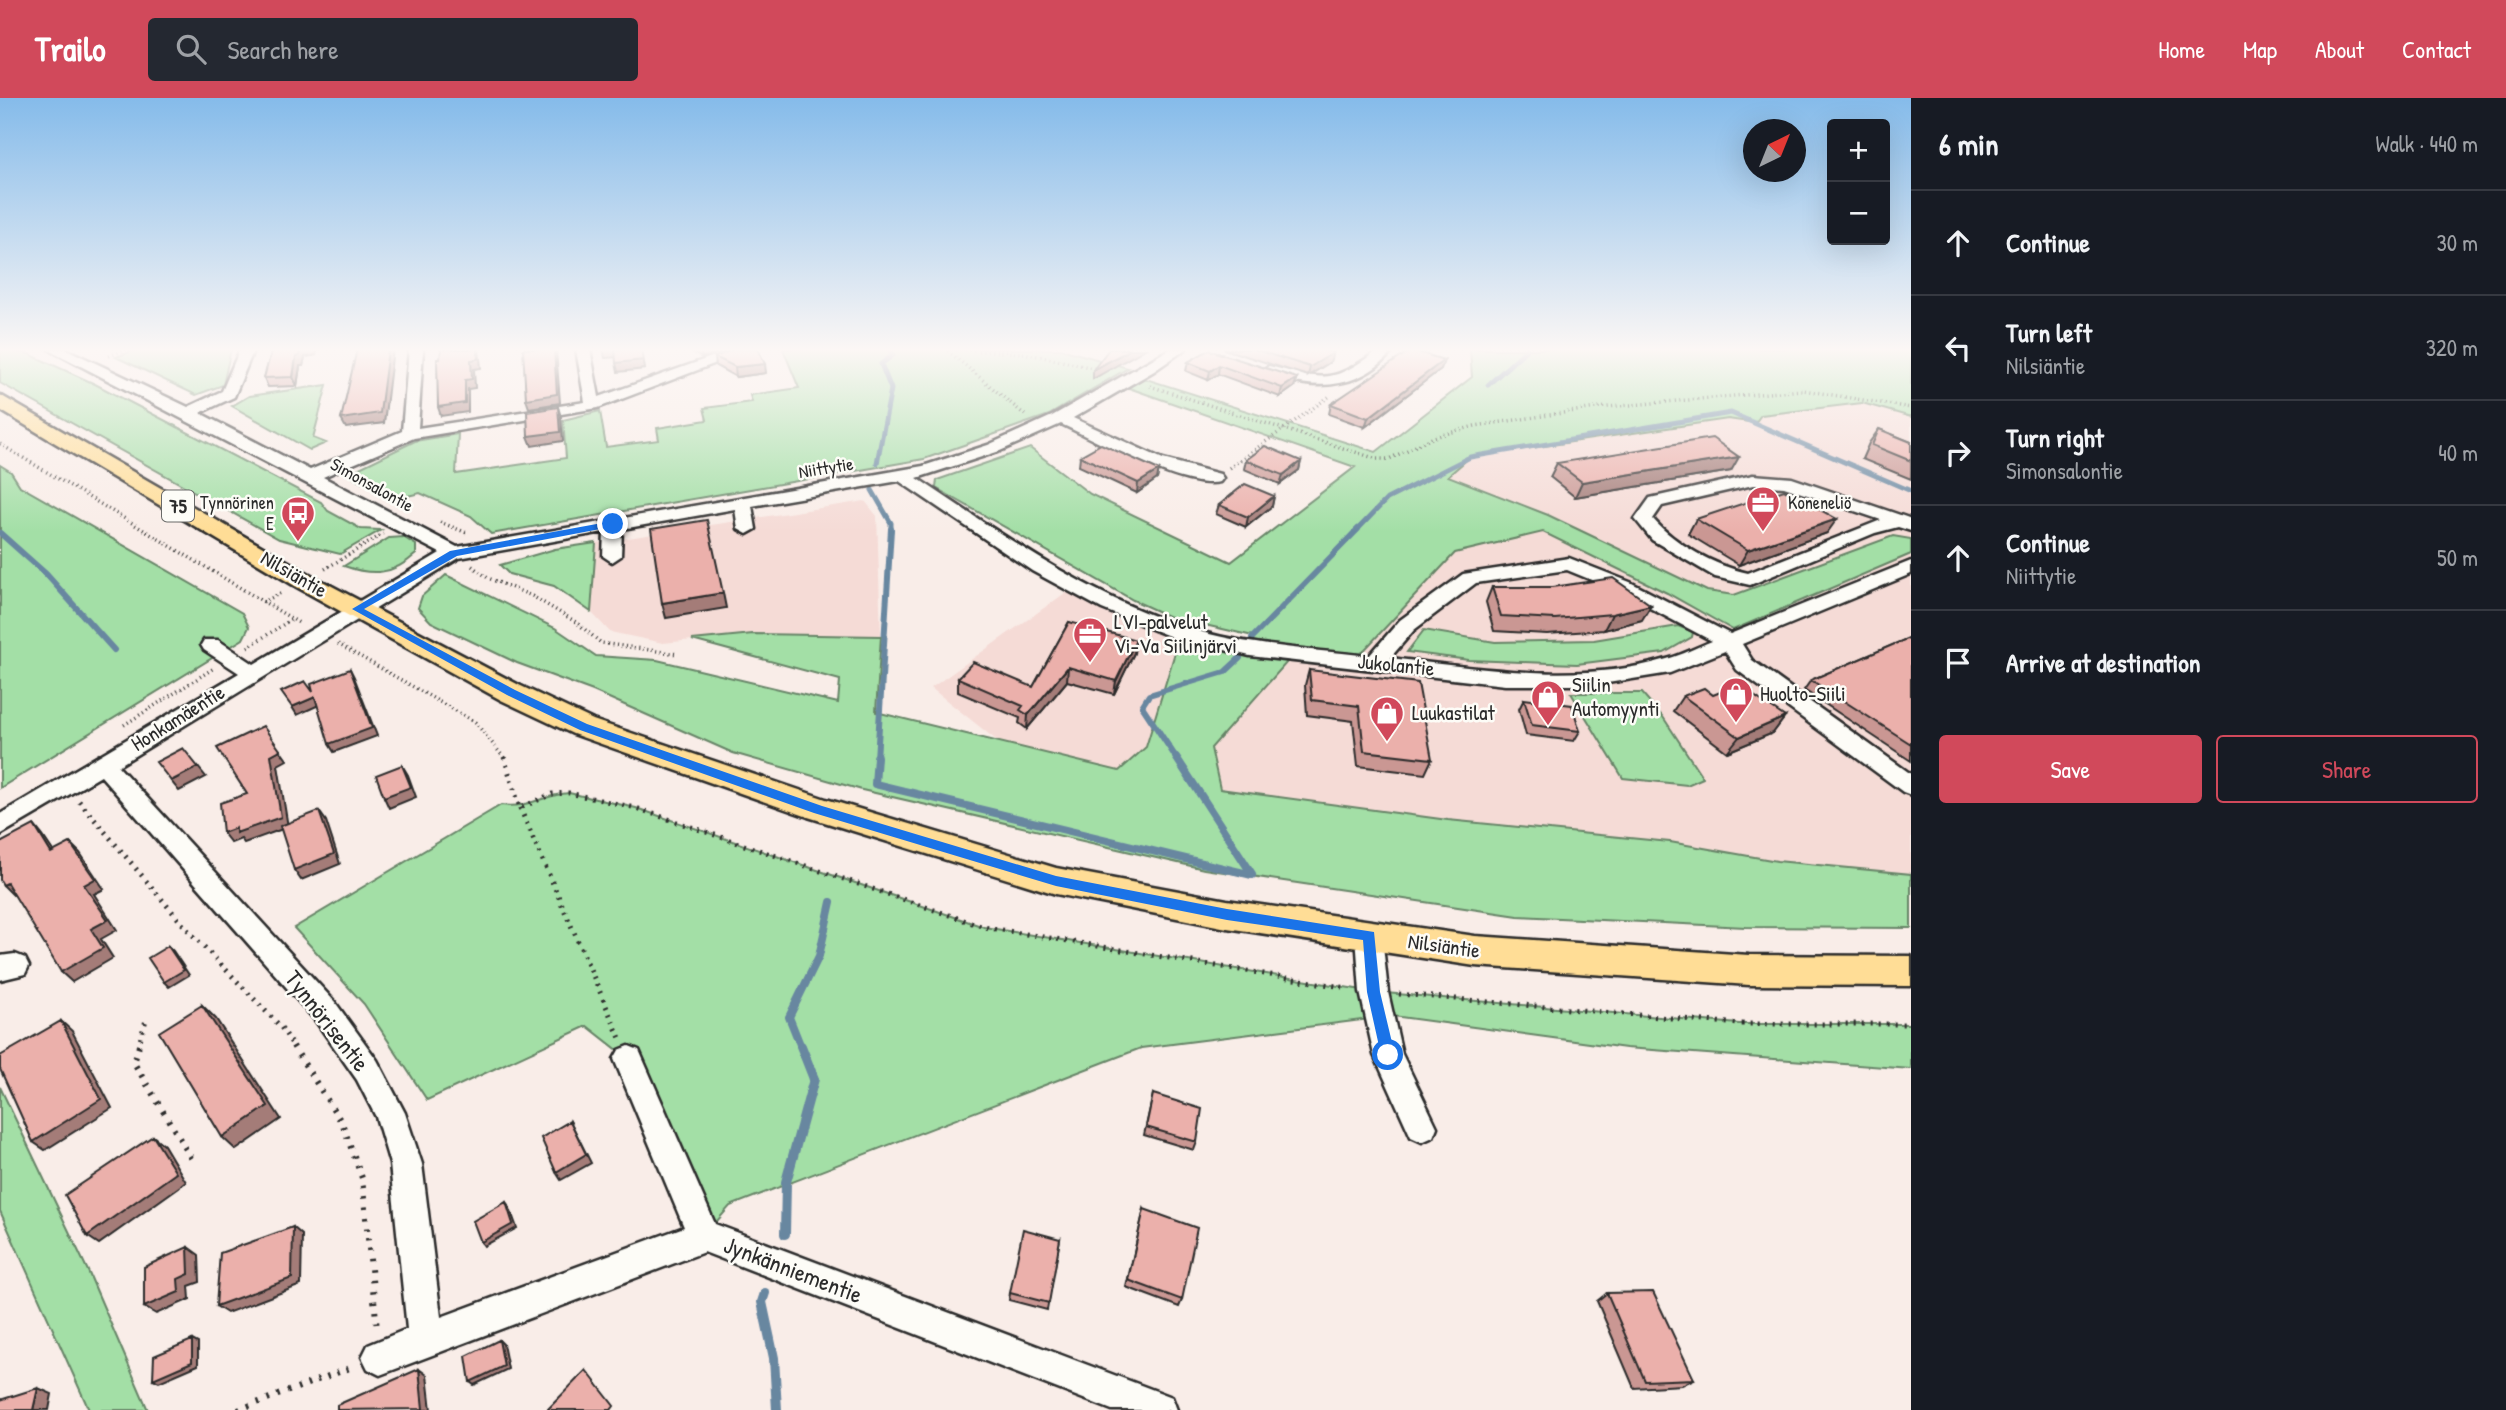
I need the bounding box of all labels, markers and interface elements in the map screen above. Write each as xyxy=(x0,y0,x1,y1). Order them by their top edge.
search box xyxy=(148,18,638,81)
text: Trailo xyxy=(35,27,106,71)
icon: search xyxy=(172,30,210,68)
text: Search here xyxy=(228,32,339,67)
text: Home xyxy=(2158,33,2205,65)
text: Map xyxy=(2243,33,2277,65)
text: About xyxy=(2315,33,2364,65)
text: Contact xyxy=(2402,33,2471,65)
north arrow xyxy=(1743,119,1806,182)
map controls xyxy=(1827,119,1890,245)
button: + xyxy=(1827,119,1890,182)
text: 6 min xyxy=(1939,124,1999,164)
text: Walk · 440 m xyxy=(2375,128,2478,159)
button: − xyxy=(1827,182,1890,245)
icon: ahead xyxy=(1939,224,1977,262)
text: Continue xyxy=(2006,225,2090,260)
text: 30 m xyxy=(2436,227,2478,258)
text: Turn left xyxy=(2006,315,2092,350)
icon: left xyxy=(1939,329,1977,367)
text: 320 m xyxy=(2426,332,2478,363)
text: Nilsiäntie xyxy=(2006,350,2085,381)
text: Turn right xyxy=(2006,420,2104,455)
icon: right xyxy=(1939,434,1977,472)
text: 40 m xyxy=(2438,437,2478,468)
street label: Simonsalontie xyxy=(326,451,418,518)
street label: Niittytie xyxy=(797,451,855,484)
text: Simonsalontie xyxy=(2006,455,2123,486)
office icon: Koneneliö xyxy=(1744,484,1782,533)
road number: 75 xyxy=(162,490,194,522)
place label: Tynnörinen E xyxy=(200,490,274,536)
place label: Koneneliö xyxy=(1788,490,1851,515)
bus stop icon: Tynnörinen E xyxy=(279,494,317,543)
route end xyxy=(597,508,628,539)
text: Continue xyxy=(2006,525,2090,560)
icon: ahead xyxy=(1939,539,1977,577)
text: 50 m xyxy=(2437,542,2478,573)
street label: Nilsiäntie xyxy=(256,543,333,604)
text: Niittytie xyxy=(2006,560,2076,591)
place label: LVI-palvelut Vi-Va Siilinjärvi xyxy=(1114,607,1237,660)
office icon: LVI-palvelut Vi-Va Siilinjärvi xyxy=(1071,615,1109,664)
icon: arrive xyxy=(1939,644,1977,682)
text: Arrive at destination xyxy=(2006,645,2201,680)
street label: Jukolantie xyxy=(1356,646,1436,683)
place label: Siilin Automyynti xyxy=(1572,670,1660,723)
shop icon: Huolto-Siili xyxy=(1717,675,1755,724)
street label: Honkamäentie xyxy=(125,677,230,758)
shop icon: Siilin Automyynti xyxy=(1529,678,1567,727)
place label: Huolto-Siili xyxy=(1760,679,1846,708)
shop icon: Luukastilat xyxy=(1368,694,1406,743)
place label: Luukastilat xyxy=(1412,698,1495,727)
button: Save xyxy=(1939,735,2202,803)
button: Share xyxy=(2216,735,2478,803)
street label: Nilsiäntie xyxy=(1406,926,1482,965)
street label: Tynnörisentie xyxy=(278,963,378,1078)
route start xyxy=(1372,1039,1403,1070)
street label: Jynkänniementie xyxy=(720,1228,868,1310)

